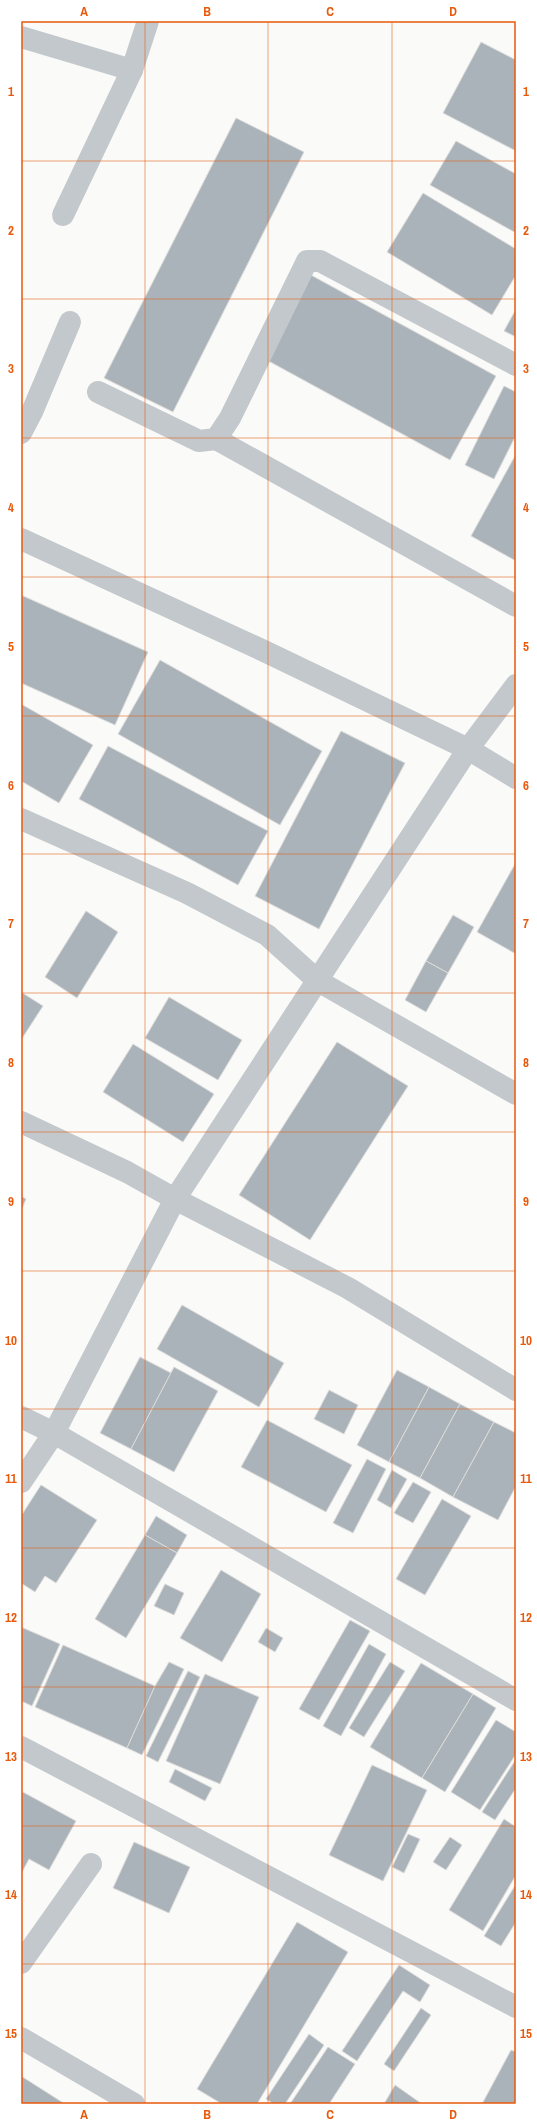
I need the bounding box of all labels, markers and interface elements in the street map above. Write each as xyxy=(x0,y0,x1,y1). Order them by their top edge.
text: A xyxy=(80,3,88,20)
text: B xyxy=(203,3,211,20)
text: C xyxy=(326,3,334,20)
text: D xyxy=(449,3,457,20)
text: 1 xyxy=(8,83,14,100)
text: 1 xyxy=(523,83,529,100)
text: 2 xyxy=(8,222,14,239)
text: 2 xyxy=(523,222,529,239)
text: 3 xyxy=(8,360,14,377)
text: 3 xyxy=(523,360,529,377)
text: 4 xyxy=(8,499,14,516)
text: 4 xyxy=(523,499,529,516)
text: 5 xyxy=(8,638,14,655)
text: 5 xyxy=(523,638,529,655)
text: 6 xyxy=(8,777,14,794)
text: 6 xyxy=(523,777,529,794)
text: 7 xyxy=(8,915,14,932)
text: 7 xyxy=(523,915,529,932)
text: 8 xyxy=(8,1054,14,1071)
text: 8 xyxy=(523,1054,529,1071)
text: 9 xyxy=(8,1193,14,1210)
text: 9 xyxy=(523,1193,529,1210)
text: 10 xyxy=(5,1332,17,1349)
text: 10 xyxy=(520,1332,532,1349)
text: 11 xyxy=(5,1470,17,1487)
text: 11 xyxy=(520,1470,532,1487)
text: 12 xyxy=(5,1609,17,1626)
text: 12 xyxy=(520,1609,532,1626)
text: 13 xyxy=(5,1748,17,1765)
text: 13 xyxy=(520,1748,532,1765)
text: 14 xyxy=(5,1886,17,1903)
text: 14 xyxy=(520,1886,532,1903)
text: 15 xyxy=(5,2025,17,2042)
text: 15 xyxy=(520,2025,532,2042)
text: A xyxy=(80,2106,88,2123)
text: B xyxy=(203,2106,211,2123)
text: C xyxy=(326,2106,334,2123)
text: D xyxy=(449,2106,457,2123)

